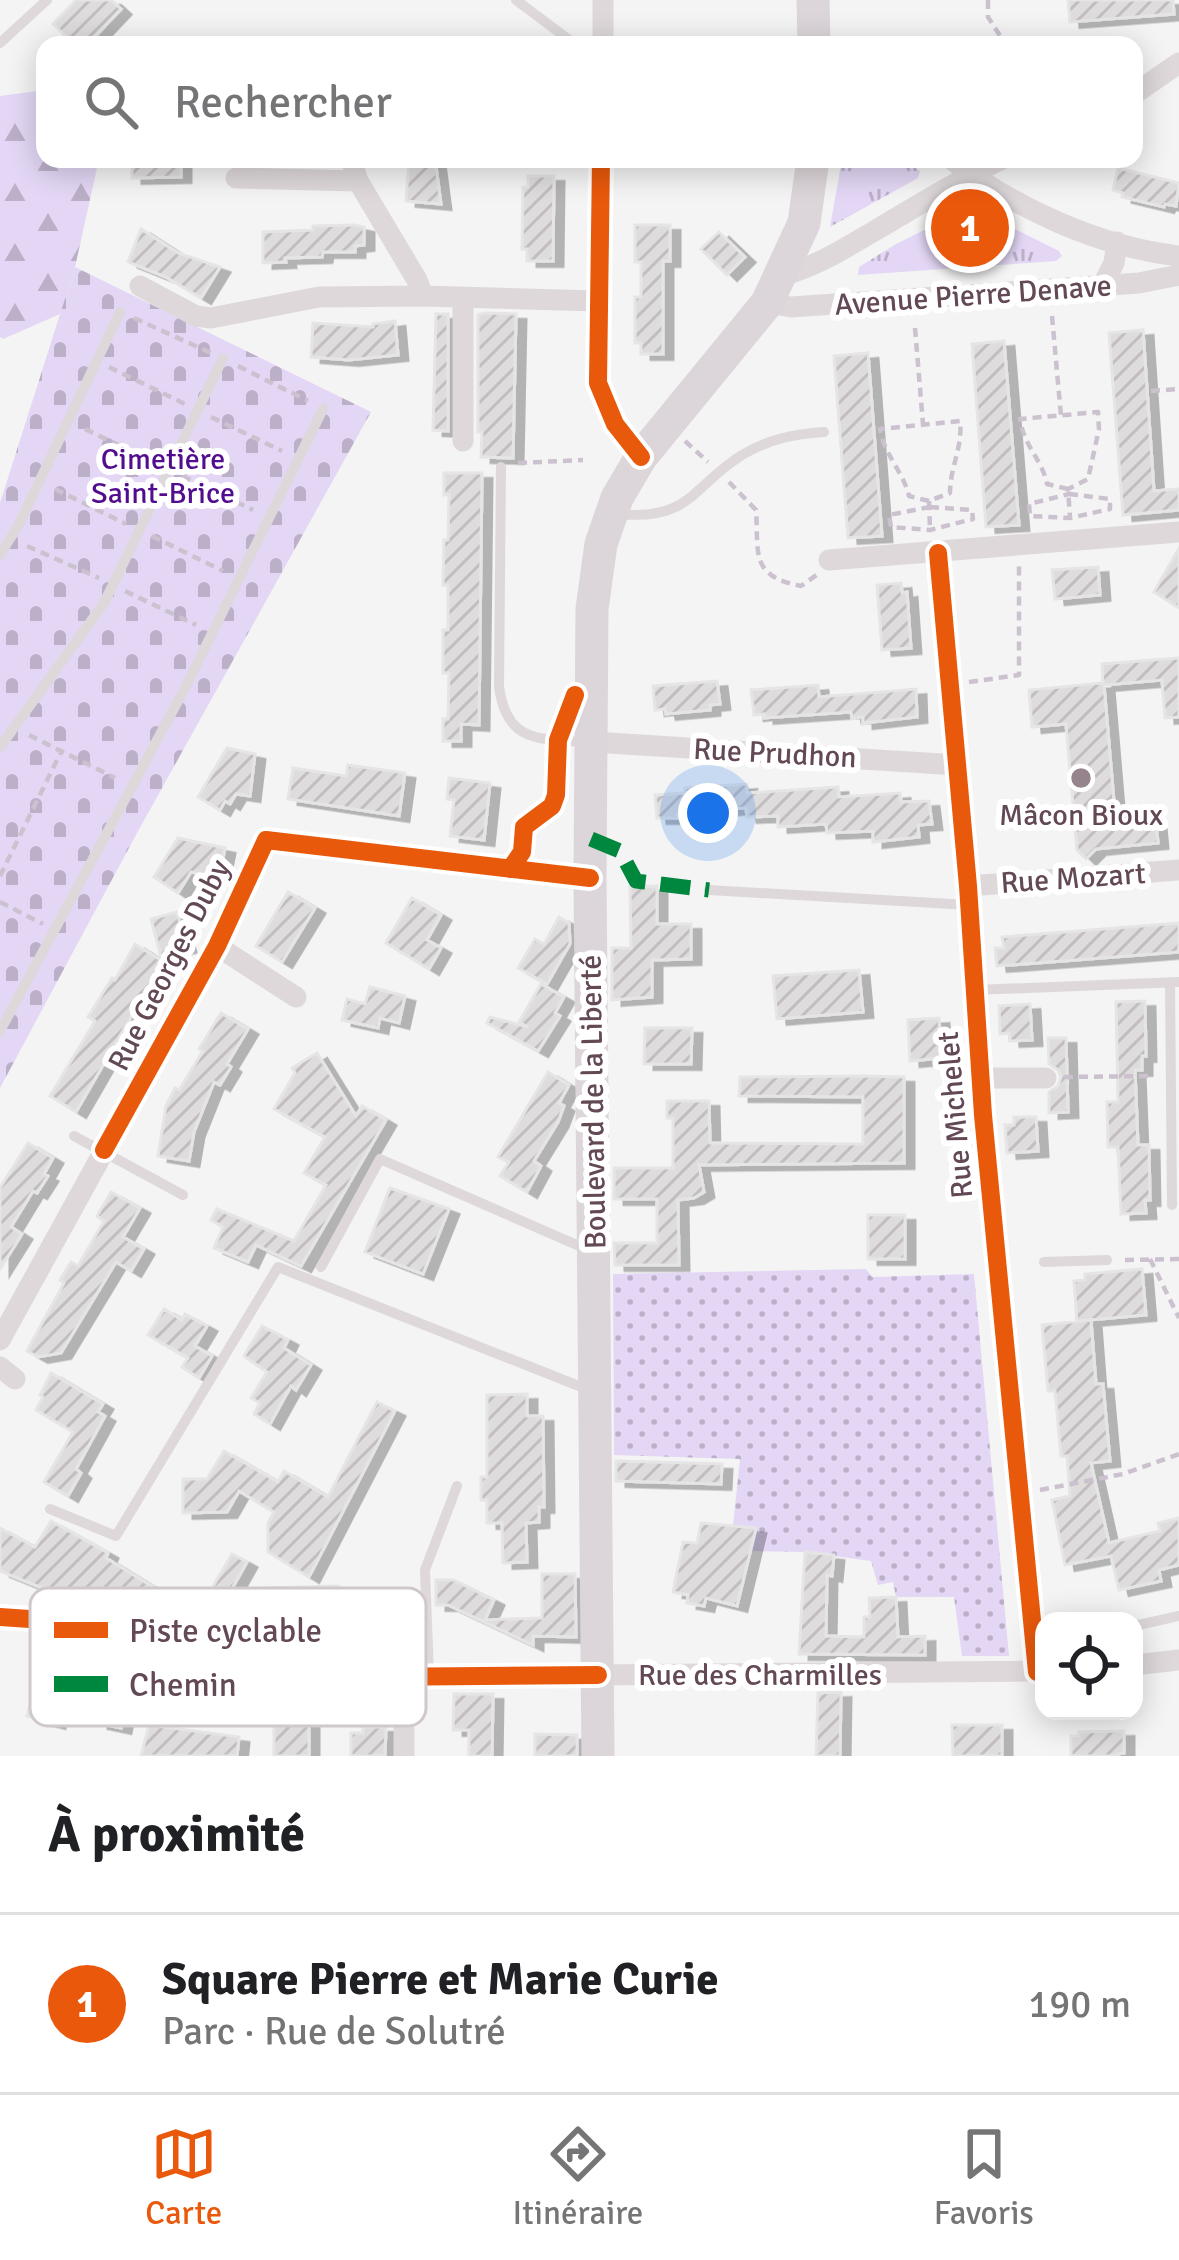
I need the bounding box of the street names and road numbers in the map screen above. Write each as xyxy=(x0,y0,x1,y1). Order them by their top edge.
street label: Avenue Pierre Denave xyxy=(833,267,1113,324)
street label: Rue Prudhon xyxy=(692,731,858,776)
street label: Rue Georges Duby xyxy=(100,853,239,1077)
street label: Rue Mozart xyxy=(999,855,1147,902)
street label: Boulevard de la Liberté xyxy=(572,954,615,1250)
street label: Rue Michelet xyxy=(930,1030,981,1200)
street label: Rue des Charmilles xyxy=(638,1657,882,1694)

